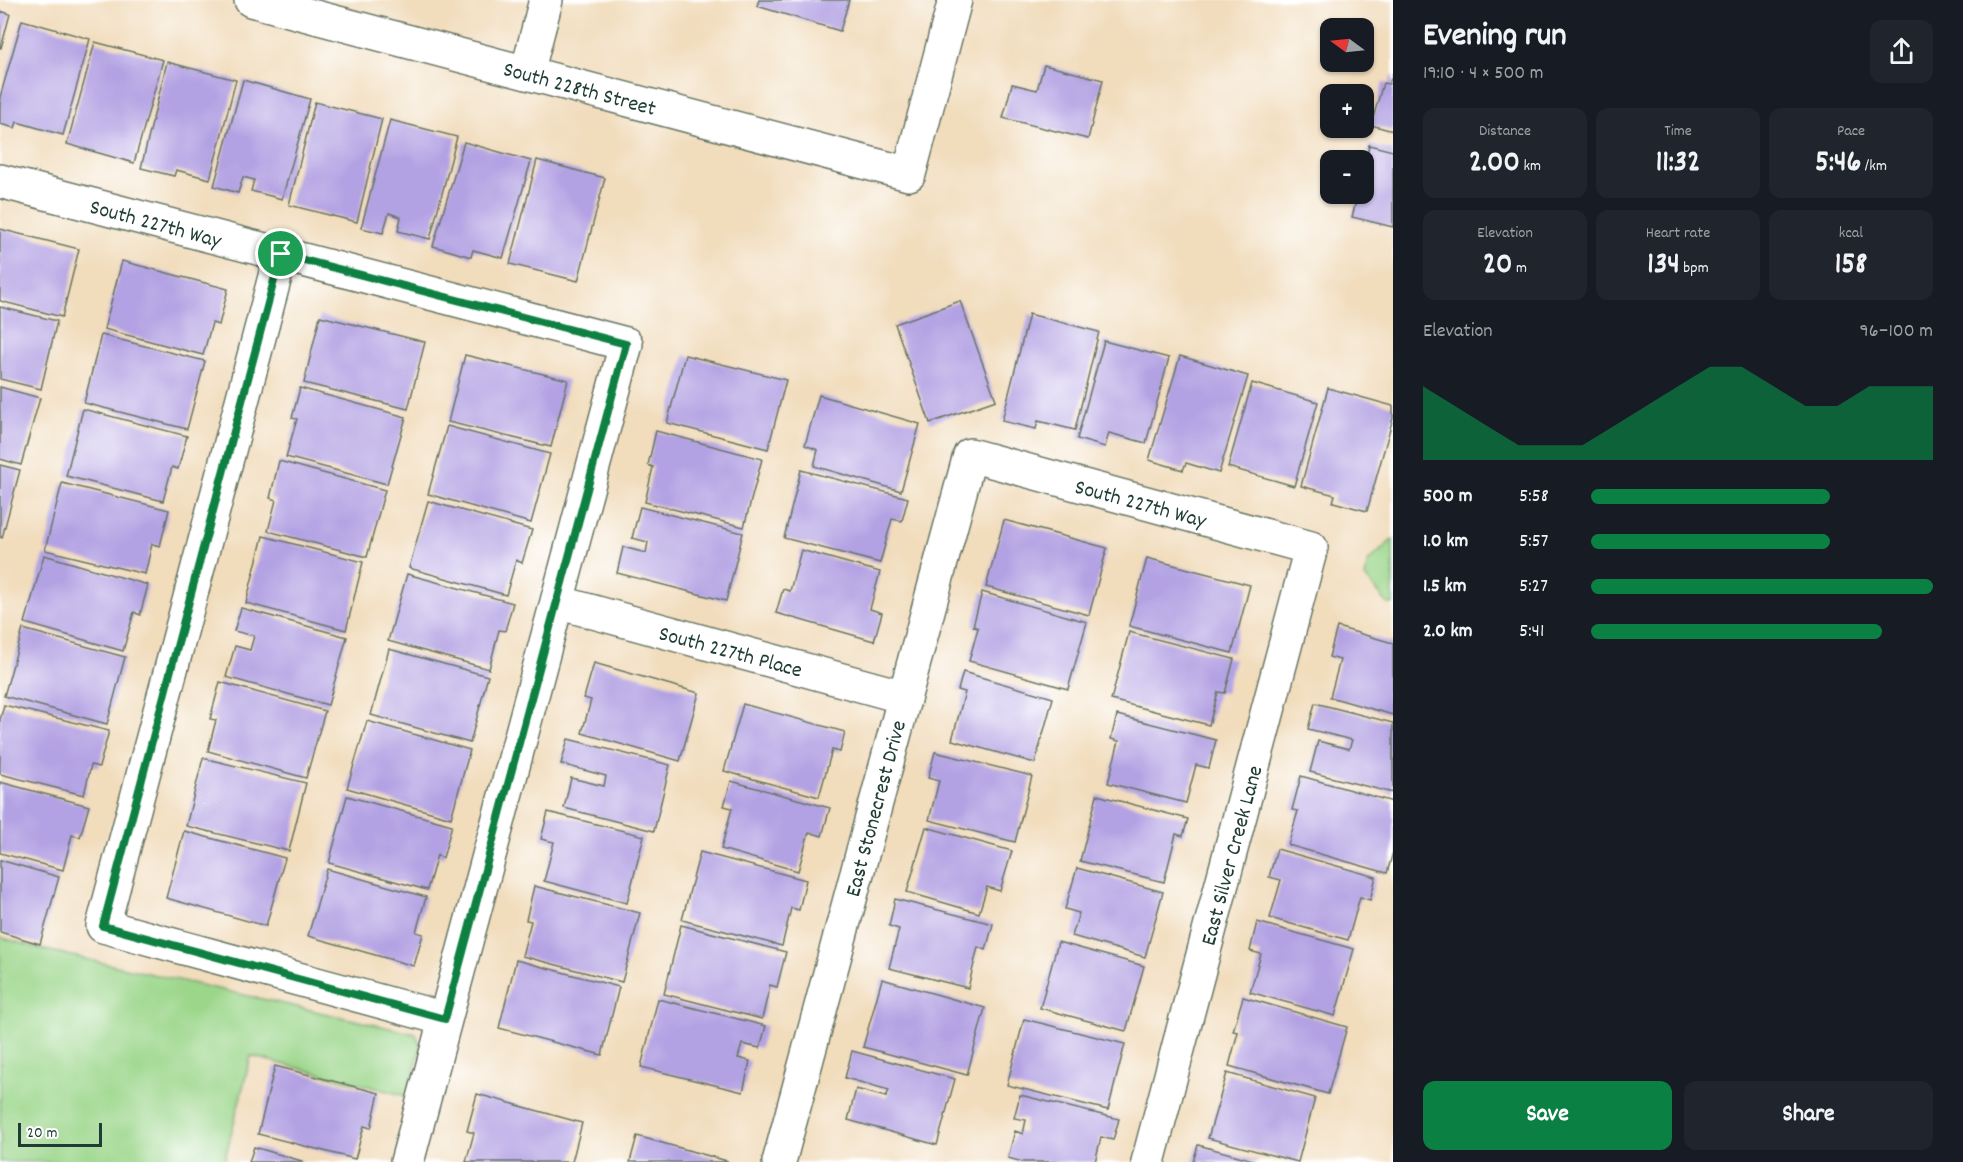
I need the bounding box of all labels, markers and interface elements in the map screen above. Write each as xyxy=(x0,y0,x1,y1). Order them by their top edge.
text: Evening run xyxy=(1423,14,1567,61)
north arrow xyxy=(1320,18,1374,72)
map controls xyxy=(1320,18,1374,204)
button: share xyxy=(1870,20,1933,83)
street label: South 228th Street xyxy=(499,55,659,126)
text: 19:10 · 4 × 500 m xyxy=(1423,60,1544,88)
button: + xyxy=(1320,84,1374,138)
text: Distance xyxy=(1479,120,1531,143)
text: Time xyxy=(1664,120,1692,143)
text: Pace xyxy=(1837,120,1865,143)
text: 2.00 xyxy=(1469,143,1520,186)
text: 11:32 xyxy=(1656,143,1700,186)
text: 5:46 xyxy=(1815,143,1861,186)
button: − xyxy=(1320,150,1374,204)
text: km xyxy=(1520,155,1541,178)
text: /km xyxy=(1861,155,1887,178)
street label: South 227th Way xyxy=(86,193,225,258)
text: Elevation xyxy=(1477,222,1533,245)
text: Heart rate xyxy=(1646,222,1710,245)
text: kcal xyxy=(1839,222,1863,245)
pin xyxy=(255,228,306,279)
icon: arrive xyxy=(264,237,297,270)
text: 20 xyxy=(1483,245,1512,288)
text: 134 xyxy=(1647,245,1680,288)
text: 158 xyxy=(1835,245,1867,288)
text: m xyxy=(1512,257,1527,280)
text: bpm xyxy=(1680,257,1709,280)
text: Elevation xyxy=(1423,318,1493,346)
text: 96–100 m xyxy=(1860,318,1933,346)
street label: South 227th Way xyxy=(1071,473,1210,538)
text: 500 m xyxy=(1423,483,1472,511)
text: 5:58 xyxy=(1519,483,1549,511)
text: 1.0 km xyxy=(1423,528,1468,556)
text: 5:57 xyxy=(1519,528,1549,556)
text: 1.5 km xyxy=(1423,573,1466,601)
text: 5:27 xyxy=(1519,573,1548,601)
text: 2.0 km xyxy=(1423,618,1472,646)
text: 5:41 xyxy=(1519,618,1544,646)
street label: South 227th Place xyxy=(655,619,805,687)
street label: East Stonecrest Drive xyxy=(839,717,916,901)
street label: East Silver Creek Lane xyxy=(1194,762,1272,949)
button: Save xyxy=(1423,1081,1672,1150)
button: Share xyxy=(1684,1081,1933,1150)
scale bar xyxy=(18,1120,102,1148)
text: 20 m xyxy=(27,1122,57,1145)

